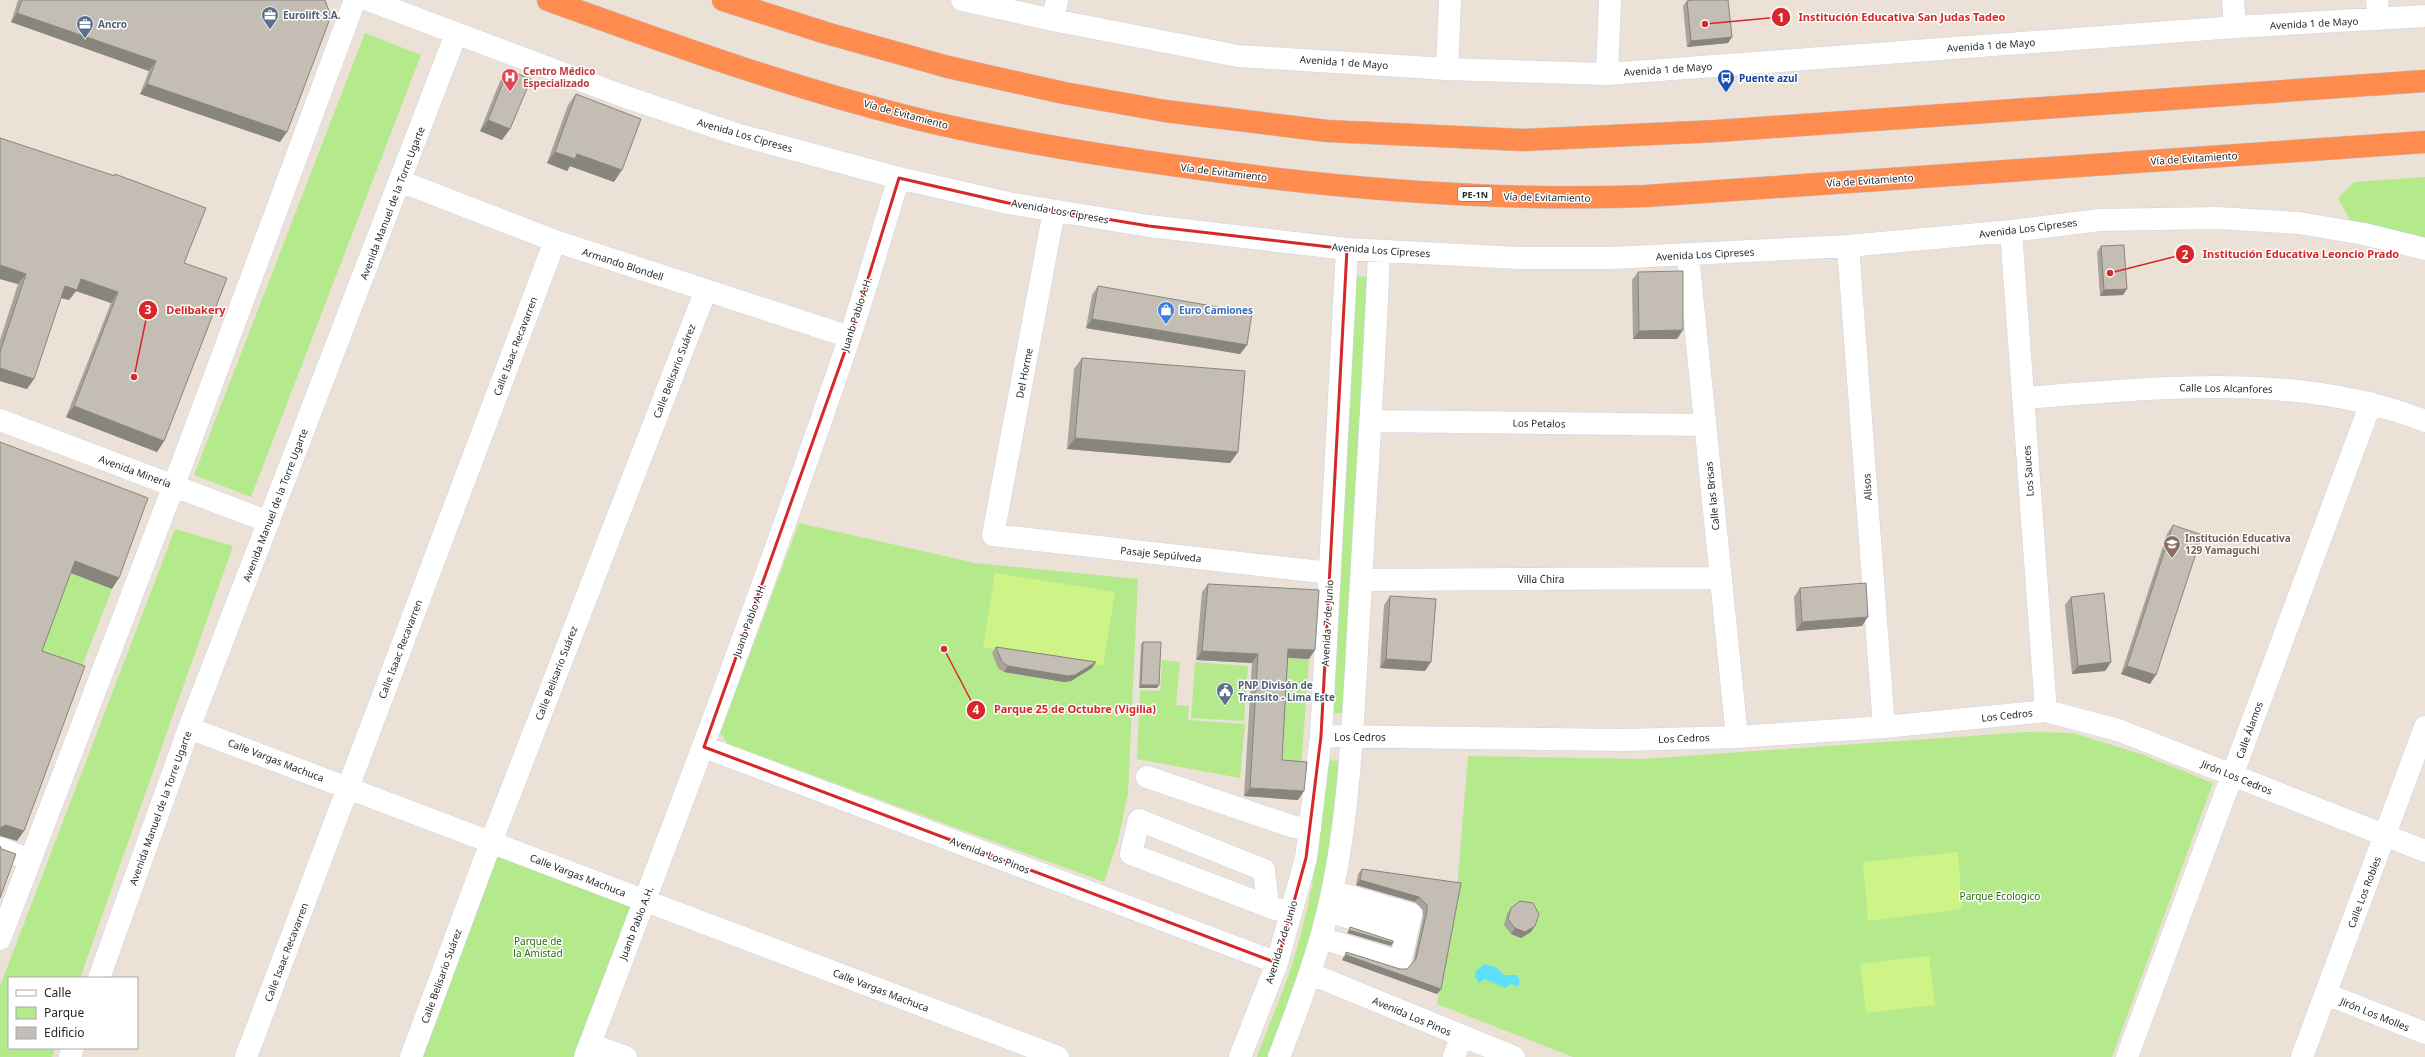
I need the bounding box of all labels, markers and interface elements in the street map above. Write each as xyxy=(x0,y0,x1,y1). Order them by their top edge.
office icon: Eurolift S.A. xyxy=(260,5,280,30)
callout: Institución Educativa San Judas Tadeo xyxy=(1771,6,2014,29)
place label: Eurolift S.A. xyxy=(283,8,341,22)
text: 1 xyxy=(1778,9,1784,26)
text: Institución Educativa San Judas Tadeo xyxy=(1799,9,2006,24)
office icon: Ancro xyxy=(75,14,95,39)
street label: Avenida 1 de Mayo xyxy=(2269,14,2359,32)
place label: Ancro xyxy=(98,17,127,31)
street label: Avenida 1 de Mayo xyxy=(1946,35,2036,55)
street label: Avenida 1 de Mayo xyxy=(1299,52,1389,72)
street label: Avenida 1 de Mayo xyxy=(1623,59,1713,79)
place label: Centro Médico Especializado xyxy=(523,64,595,90)
hospital icon: Centro Médico Especializado xyxy=(500,67,520,92)
bus stop icon: Puente azul xyxy=(1716,68,1736,93)
place label: Puente azul xyxy=(1739,71,1798,85)
street label: Vía de Evitamiento xyxy=(862,96,950,132)
street label: Avenida Los Cipreses xyxy=(696,115,795,155)
street label: Avenida Manuel de la Torre Ugarte xyxy=(356,124,428,282)
street label: Vía de Evitamiento xyxy=(2150,148,2238,168)
street label: Vía de Evitamiento xyxy=(1180,160,1268,184)
street label: Vía de Evitamiento xyxy=(1826,170,1914,190)
road number: PE-1N xyxy=(1458,187,1492,201)
street label: Vía de Evitamiento xyxy=(1503,189,1591,205)
street label: Avenida Los Cipreses xyxy=(1010,196,1110,227)
street label: Avenida Los Cipreses xyxy=(1978,215,2078,241)
street label: Avenida Los Cipreses xyxy=(1331,240,1431,260)
callout: Institución Educativa Leoncio Prado xyxy=(2175,243,2408,266)
street label: Armando Blondell xyxy=(581,244,665,284)
street label: Avenida Los Cipreses xyxy=(1655,244,1755,264)
text: 2 xyxy=(2182,246,2189,263)
text: Institución Educativa Leoncio Prado xyxy=(2203,246,2399,261)
street label: Juanb Pablo A.H. xyxy=(837,275,875,354)
street label: Calle Isaac Recavarren xyxy=(490,294,540,398)
callout: Delibakery xyxy=(138,299,234,322)
shop icon: Euro Camiones xyxy=(1156,300,1176,325)
text: 3 xyxy=(145,301,152,318)
text: Delibakery xyxy=(166,302,226,317)
place label: Euro Camiones xyxy=(1179,303,1253,317)
street label: Calle Belisario Suárez xyxy=(650,322,699,420)
street label: Del Horme xyxy=(1012,346,1036,399)
street label: Calle Los Alcanfores xyxy=(2179,380,2273,396)
street label: Los Petalos xyxy=(1512,416,1566,430)
street label: Avenida Manuel de la Torre Ugarte xyxy=(239,426,311,584)
street label: Los Sauces xyxy=(2019,445,2037,497)
street label: Avenida Minería xyxy=(97,451,173,491)
street label: Calle las Brisas xyxy=(1701,461,1723,531)
street label: Alisos xyxy=(1859,473,1875,501)
place label: Institución Educativa 129 Yamaguchi xyxy=(2185,531,2291,557)
school or university icon: Institución Educativa 129 Yamaguchi xyxy=(2162,534,2182,559)
street label: Pasaje Sepúlveda xyxy=(1120,543,1202,565)
street label: Villa Chira xyxy=(1518,572,1564,586)
street label: Avenida 7 de Junio xyxy=(1318,579,1336,667)
street label: Juanb Pablo A.H. xyxy=(729,581,769,660)
street label: Calle Isaac Recavarren xyxy=(375,597,425,701)
street label: Calle Belisario Suárez xyxy=(532,624,581,722)
place label: PNP Divisón de Transito - Lima Este xyxy=(1238,678,1335,704)
public building icon: PNP Divisón de Transito - Lima Este xyxy=(1215,681,1235,706)
callout: Parque 25 de Octubre (Vigilia) xyxy=(966,698,1164,721)
street label: Calle Álamos xyxy=(2232,699,2266,761)
text: 4 xyxy=(973,701,980,718)
text: Parque 25 de Octubre (Vigilia) xyxy=(994,701,1156,716)
street label: Los Cedros xyxy=(1981,705,2034,725)
street label: Avenida Manuel de la Torre Ugarte xyxy=(126,729,195,887)
street label: Los Cedros xyxy=(1334,730,1386,744)
street label: Los Cedros xyxy=(1658,730,1710,746)
street label: Calle Vargas Machuca xyxy=(226,735,326,785)
street label: Jirón Los Cedros xyxy=(2198,756,2275,798)
street label: Avenida Los Pinos xyxy=(948,833,1032,877)
street label: Calle Vargas Machuca xyxy=(528,850,628,900)
street label: Calle Los Robles xyxy=(2344,854,2384,930)
street label: Juanb Pablo A.H. xyxy=(615,884,656,963)
park label: Parque Ecologico xyxy=(1960,889,2040,903)
street label: Avenida 7 de Junio xyxy=(1262,899,1300,985)
street label: Calle Isaac Recavarren xyxy=(261,900,311,1004)
street label: Calle Belisario Suárez xyxy=(417,926,465,1025)
park label: Parque de la Amistad xyxy=(513,934,563,960)
street label: Calle Vargas Machuca xyxy=(831,965,931,1015)
legend xyxy=(8,977,138,1049)
text: Calle xyxy=(44,984,72,1001)
street label: Avenida Los Pinos xyxy=(1370,993,1454,1039)
street label: Jirón Los Molles xyxy=(2337,993,2412,1034)
text: Parque xyxy=(44,1004,85,1021)
text: Edificio xyxy=(44,1024,85,1041)

